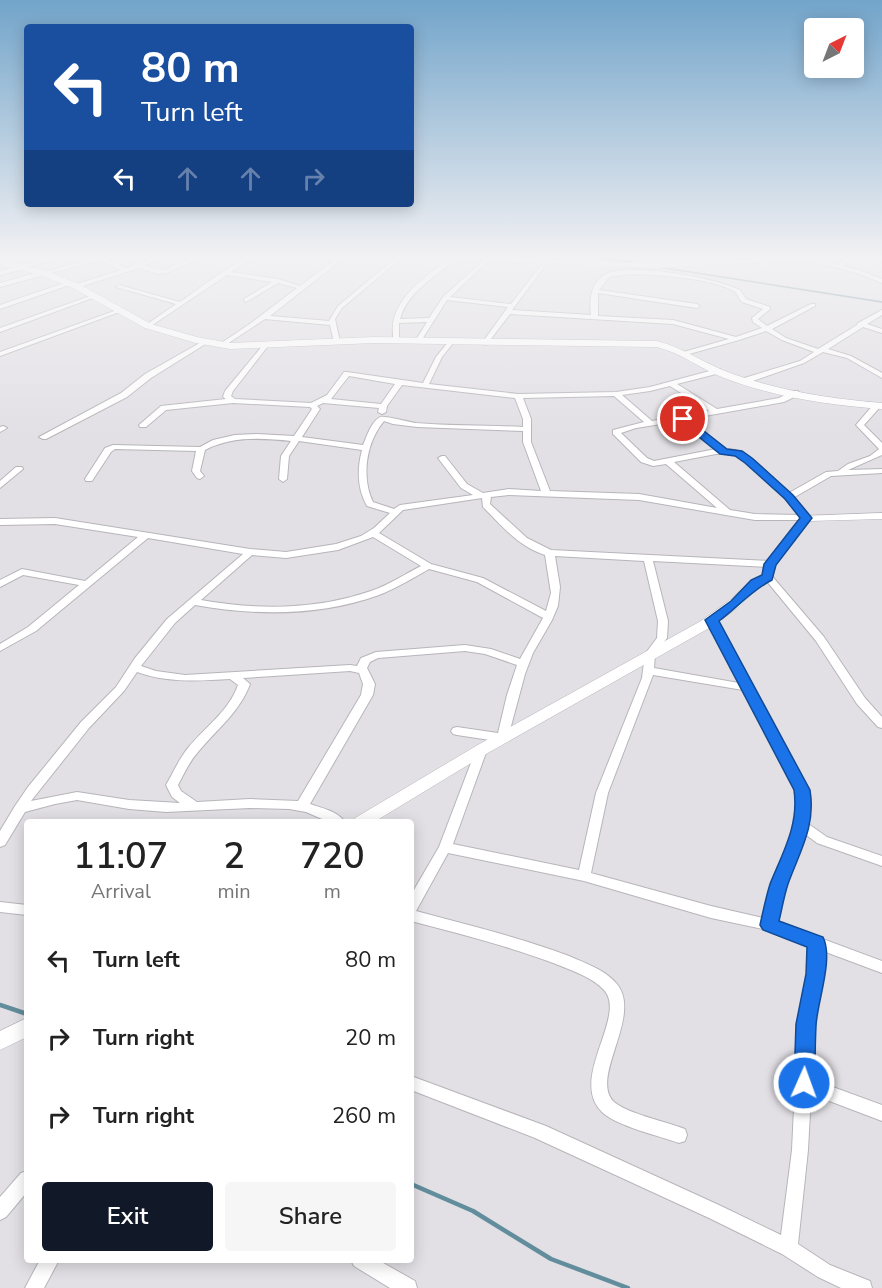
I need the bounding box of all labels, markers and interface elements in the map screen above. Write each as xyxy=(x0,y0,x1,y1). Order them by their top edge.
north arrow xyxy=(804,18,864,78)
map controls xyxy=(804,18,864,78)
text: 80 m xyxy=(141,40,240,97)
icon: left xyxy=(42,48,120,126)
text: Turn left xyxy=(141,94,242,131)
icon: left xyxy=(108,162,141,195)
icon: ahead xyxy=(171,162,204,195)
icon: ahead xyxy=(234,162,267,195)
icon: right xyxy=(297,162,330,195)
pin xyxy=(657,393,708,444)
icon: arrive xyxy=(666,402,699,435)
text: 11:07 xyxy=(73,832,168,881)
text: 2 xyxy=(223,832,245,881)
text: 720 xyxy=(300,832,365,881)
text: Arrival xyxy=(91,878,151,905)
text: min xyxy=(218,878,251,905)
text: m xyxy=(324,878,341,905)
icon: left xyxy=(42,944,75,977)
text: Turn left xyxy=(93,945,180,975)
text: 80 m xyxy=(345,945,396,975)
icon: right xyxy=(42,1022,75,1055)
text: Turn right xyxy=(93,1023,194,1053)
text: 20 m xyxy=(345,1023,396,1053)
position arrow xyxy=(772,1051,836,1115)
icon: right xyxy=(42,1100,75,1133)
text: Turn right xyxy=(93,1101,194,1131)
text: 260 m xyxy=(332,1101,396,1131)
button: Exit xyxy=(42,1182,213,1251)
button: Share xyxy=(225,1182,396,1251)

